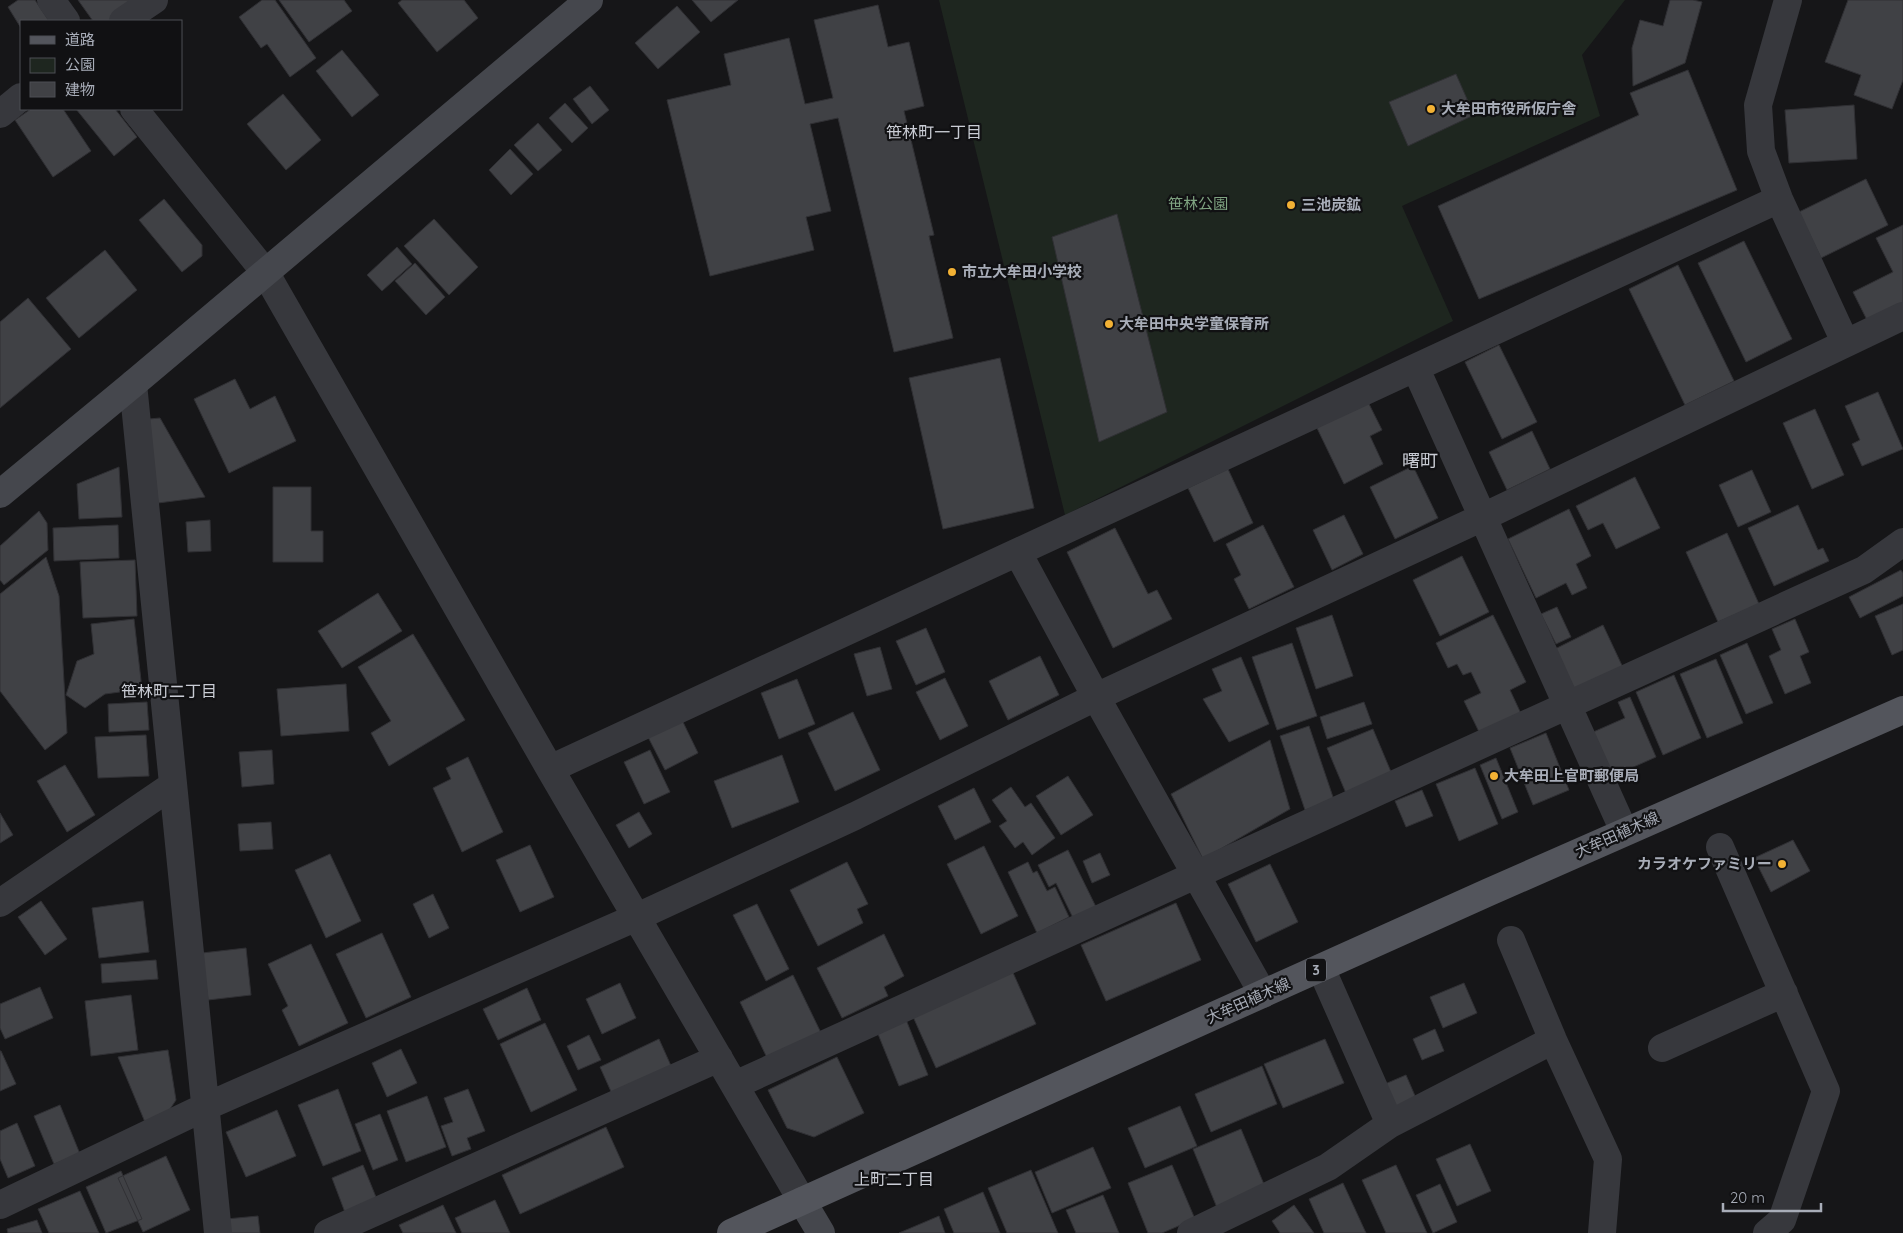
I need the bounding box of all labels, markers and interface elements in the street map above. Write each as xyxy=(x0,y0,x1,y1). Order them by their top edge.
legend xyxy=(20,20,182,110)
text: 道路 xyxy=(65,30,95,49)
text: 公園 xyxy=(65,55,95,74)
text: 建物 xyxy=(65,80,95,99)
place label: 大牟田市役所仮庁舎 xyxy=(1441,99,1577,118)
marker: 大牟田市役所仮庁舎 xyxy=(1425,103,1437,115)
district label: 笹林町一丁目 xyxy=(886,122,982,142)
park label: 笹林公園 xyxy=(1168,194,1228,213)
place label: 三池炭鉱 xyxy=(1301,195,1361,214)
marker: 三池炭鉱 xyxy=(1285,199,1297,211)
place label: 市立大牟田小学校 xyxy=(962,262,1082,281)
marker: 市立大牟田小学校 xyxy=(946,266,958,278)
place label: 大牟田中央学童保育所 xyxy=(1119,314,1269,333)
marker: 大牟田中央学童保育所 xyxy=(1103,318,1115,330)
district label: 曙町 xyxy=(1402,449,1438,472)
district label: 笹林町二丁目 xyxy=(121,681,217,701)
place label: 大牟田上官町郵便局 xyxy=(1504,766,1639,785)
marker: 大牟田上官町郵便局 xyxy=(1488,770,1500,782)
street label: 大牟田植木線 xyxy=(1572,808,1662,862)
place label: カラオケファミリー xyxy=(1637,854,1772,873)
marker: カラオケファミリー xyxy=(1776,858,1788,870)
road number: 3 xyxy=(1306,958,1326,982)
street label: 大牟田植木線 xyxy=(1203,974,1293,1028)
district label: 上町二丁目 xyxy=(854,1169,934,1189)
scale bar xyxy=(1723,1180,1820,1212)
text: 20 m xyxy=(1730,1188,1765,1207)

